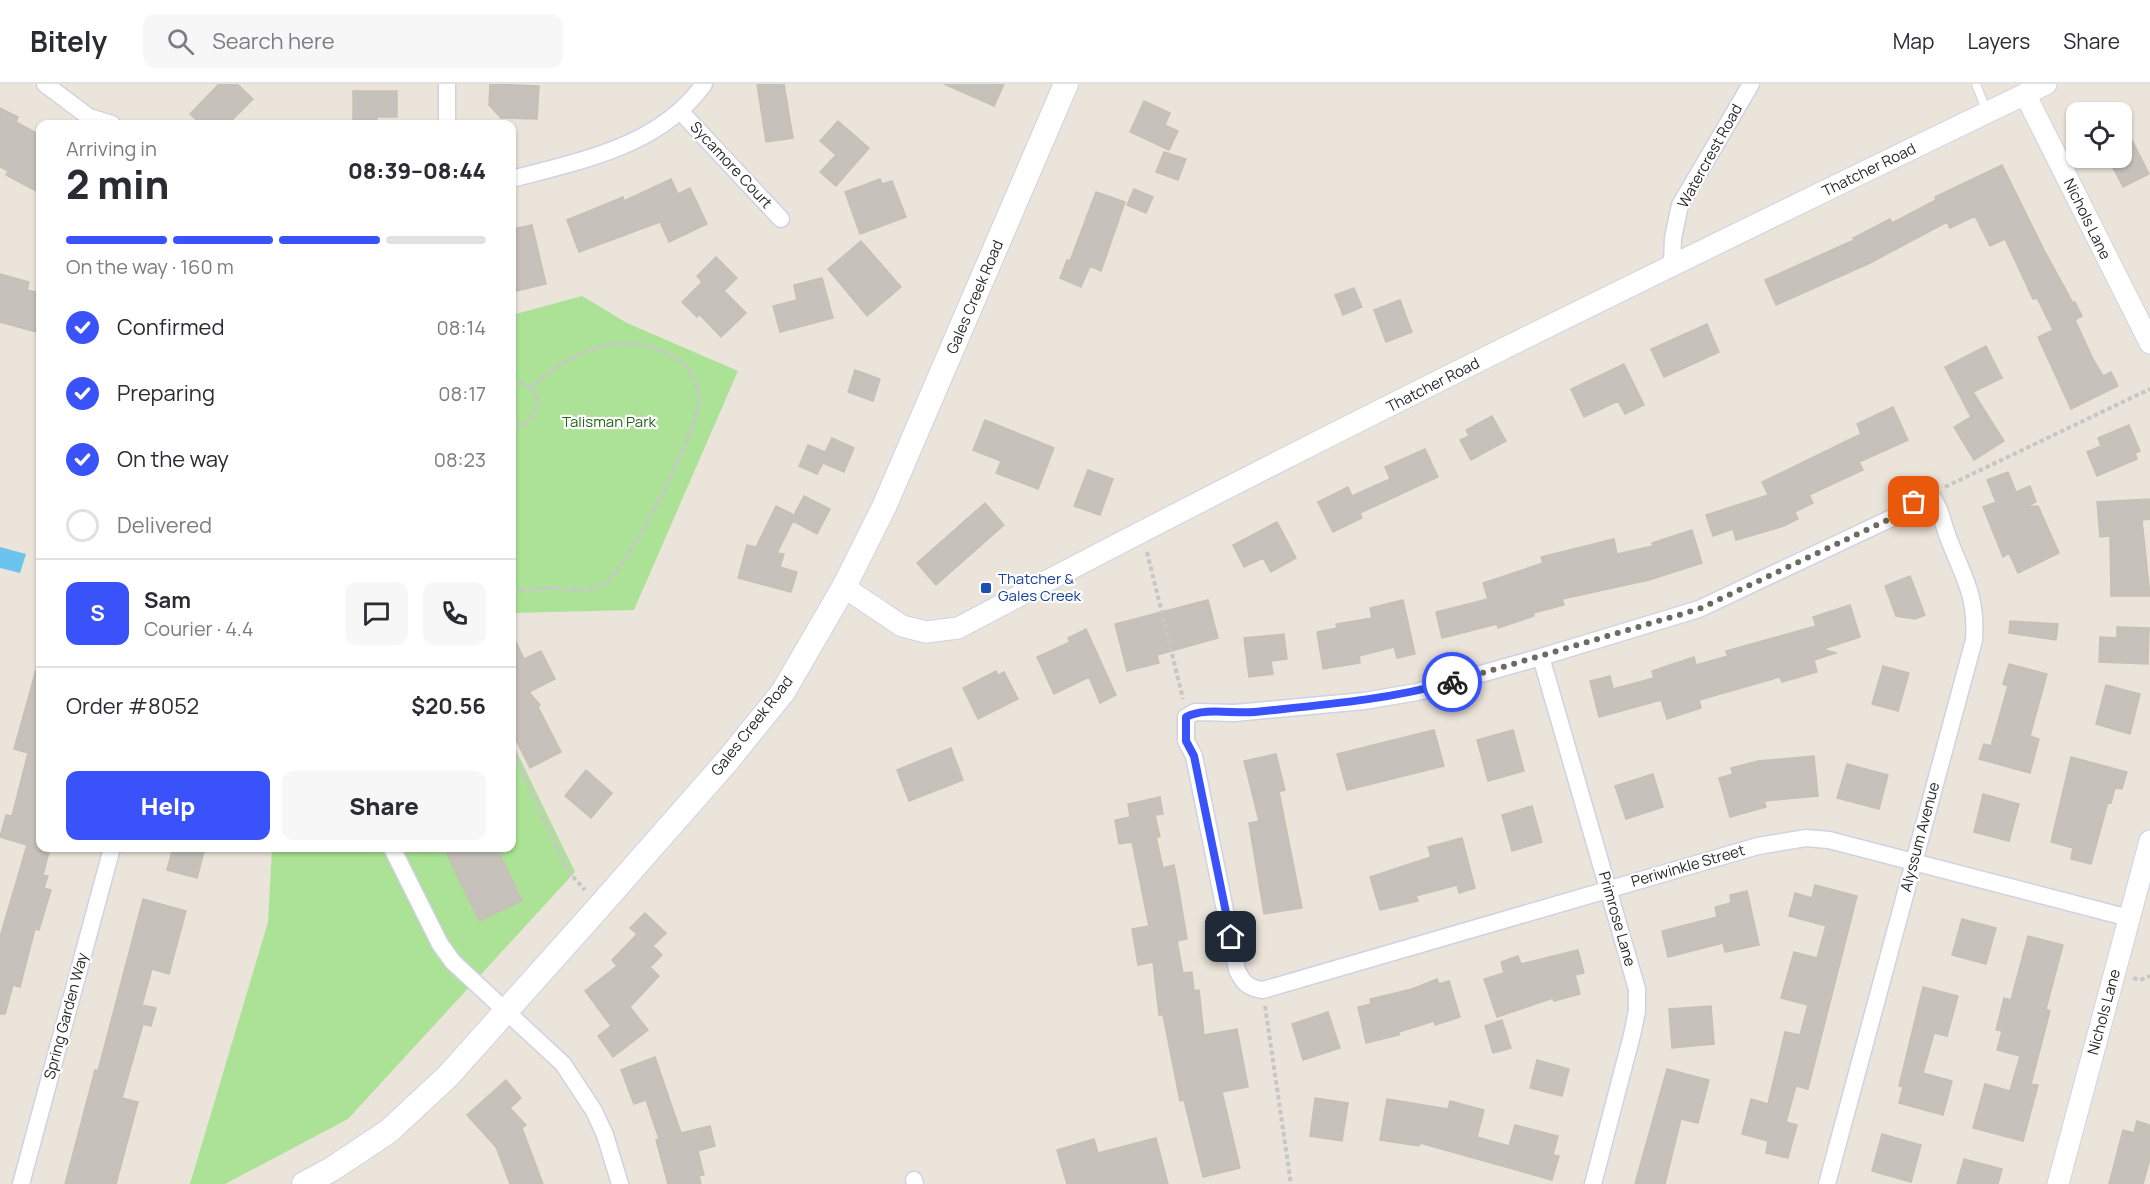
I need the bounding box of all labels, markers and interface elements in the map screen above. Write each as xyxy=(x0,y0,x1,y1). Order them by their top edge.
search box xyxy=(143,14,563,68)
text: Bitely xyxy=(30,22,107,60)
icon: search xyxy=(164,25,197,58)
text: Search here xyxy=(212,26,335,56)
text: Map xyxy=(1893,27,1934,55)
text: Layers xyxy=(1967,27,2030,55)
text: Share xyxy=(2063,27,2120,55)
street label: Watercrest Road xyxy=(1672,100,1747,212)
map controls xyxy=(2066,102,2132,168)
button: locate xyxy=(2066,102,2132,168)
street label: Sycamore Court xyxy=(686,117,777,213)
text: Arriving in xyxy=(66,135,157,162)
street label: Thatcher Road xyxy=(1818,138,1919,201)
text: 08:39–08:44 xyxy=(348,156,486,186)
text: 2 min xyxy=(66,157,169,211)
street label: Nichols Lane xyxy=(2059,175,2116,263)
street label: Gales Creek Road xyxy=(941,237,1008,357)
text: On the way · 160 m xyxy=(66,253,234,280)
icon: check xyxy=(66,311,99,344)
text: Confirmed xyxy=(117,312,225,342)
text: 08:14 xyxy=(437,314,486,341)
street label: Thatcher Road xyxy=(1383,352,1483,417)
icon: check xyxy=(66,377,99,410)
text: Preparing xyxy=(117,378,215,408)
text: 08:17 xyxy=(438,380,486,407)
park label: Talisman Park xyxy=(562,411,657,432)
icon: check xyxy=(66,443,99,476)
text: On the way xyxy=(117,444,229,474)
text: 08:23 xyxy=(434,446,486,473)
pin xyxy=(1888,476,1939,527)
icon: bag xyxy=(1897,485,1930,518)
text: Delivered xyxy=(117,510,212,540)
place label: Thatcher & Gales Creek xyxy=(998,568,1082,606)
marker: Thatcher & Gales Creek xyxy=(979,581,993,595)
button: chat xyxy=(345,582,408,645)
button: phone xyxy=(423,582,486,645)
text: Sam xyxy=(144,585,191,615)
text: S xyxy=(90,598,105,628)
text: Courier · 4.4 xyxy=(144,615,254,642)
courier xyxy=(1422,652,1482,712)
icon: bike xyxy=(1436,666,1469,699)
street label: Gales Creek Road xyxy=(706,671,797,780)
text: Order #8052 xyxy=(66,691,199,721)
text: $20.56 xyxy=(411,691,486,721)
button: Help xyxy=(66,771,270,840)
button: Share xyxy=(282,771,486,840)
street label: Alyssum Avenue xyxy=(1895,780,1944,894)
street label: Periwinkle Street xyxy=(1629,839,1747,892)
street label: Primrose Lane xyxy=(1594,869,1641,969)
pin xyxy=(1205,911,1256,962)
icon: home xyxy=(1214,920,1247,953)
street label: Spring Garden Way xyxy=(38,950,93,1082)
street label: Nichols Lane xyxy=(2082,967,2125,1057)

